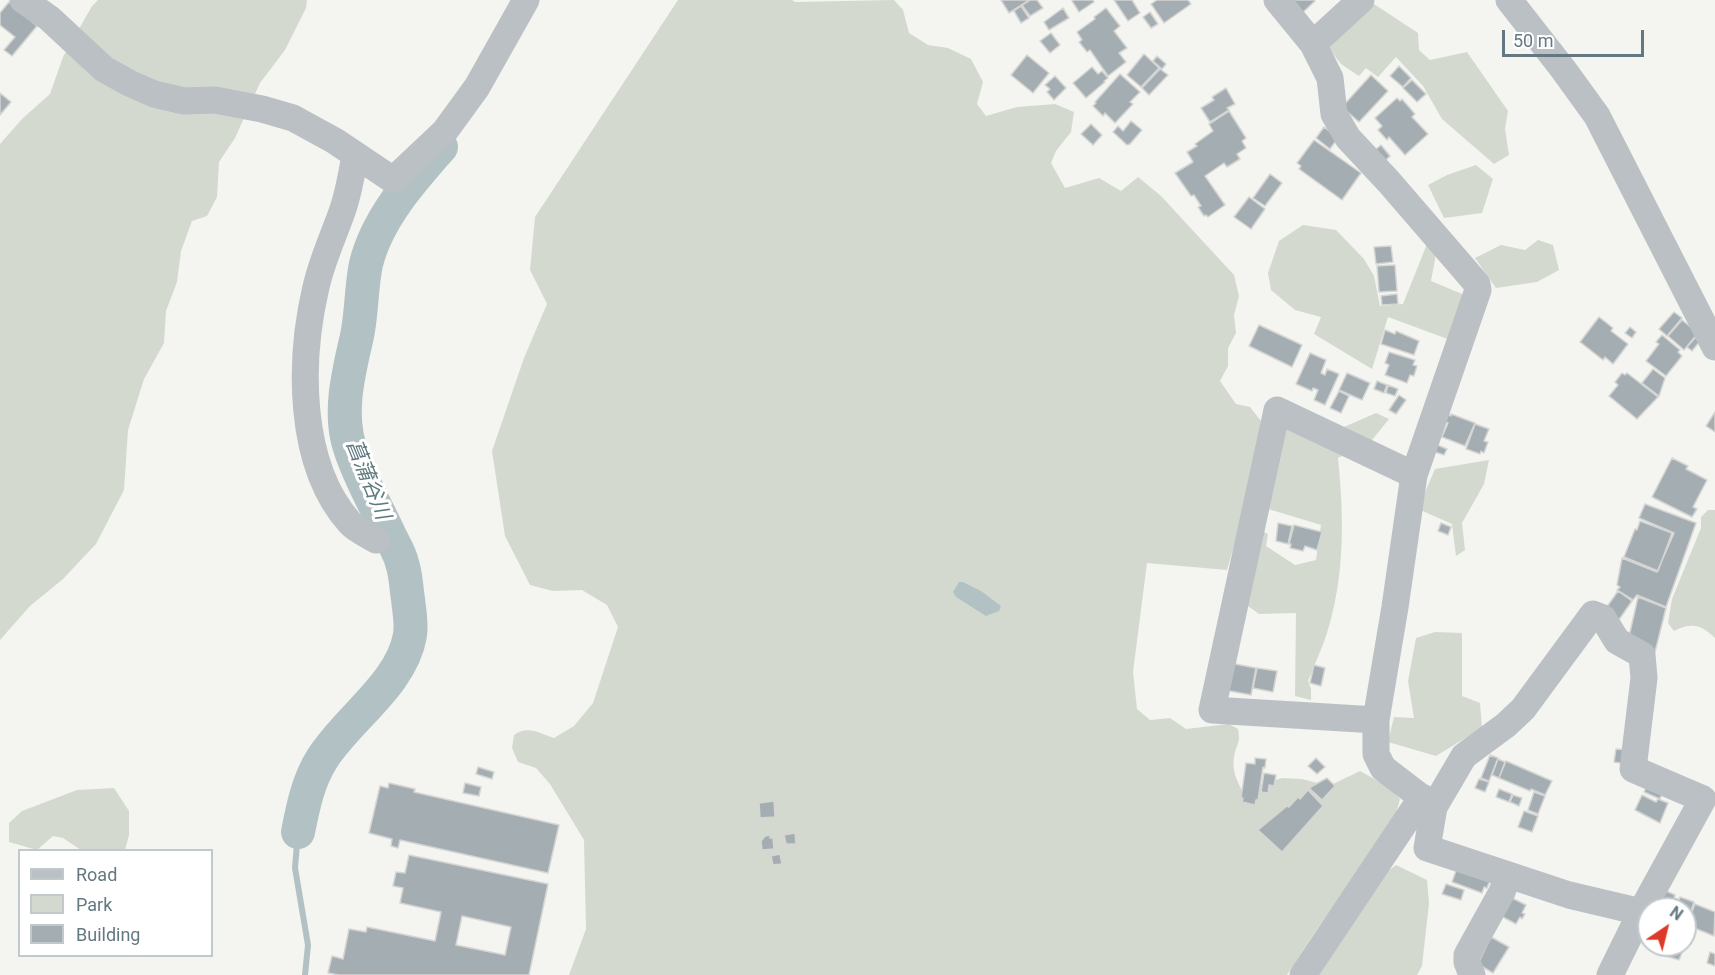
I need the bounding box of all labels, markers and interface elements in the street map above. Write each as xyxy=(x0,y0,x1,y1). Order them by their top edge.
scale bar xyxy=(1505,18,1648,56)
text: 50 m xyxy=(1513,30,1553,51)
water label: 菖蒲谷川 xyxy=(340,436,394,524)
legend xyxy=(18,849,213,957)
text: Road xyxy=(76,864,117,885)
text: Park xyxy=(76,894,112,915)
north arrow xyxy=(1637,897,1697,957)
text: N xyxy=(1666,902,1687,925)
text: Building xyxy=(76,924,140,945)

